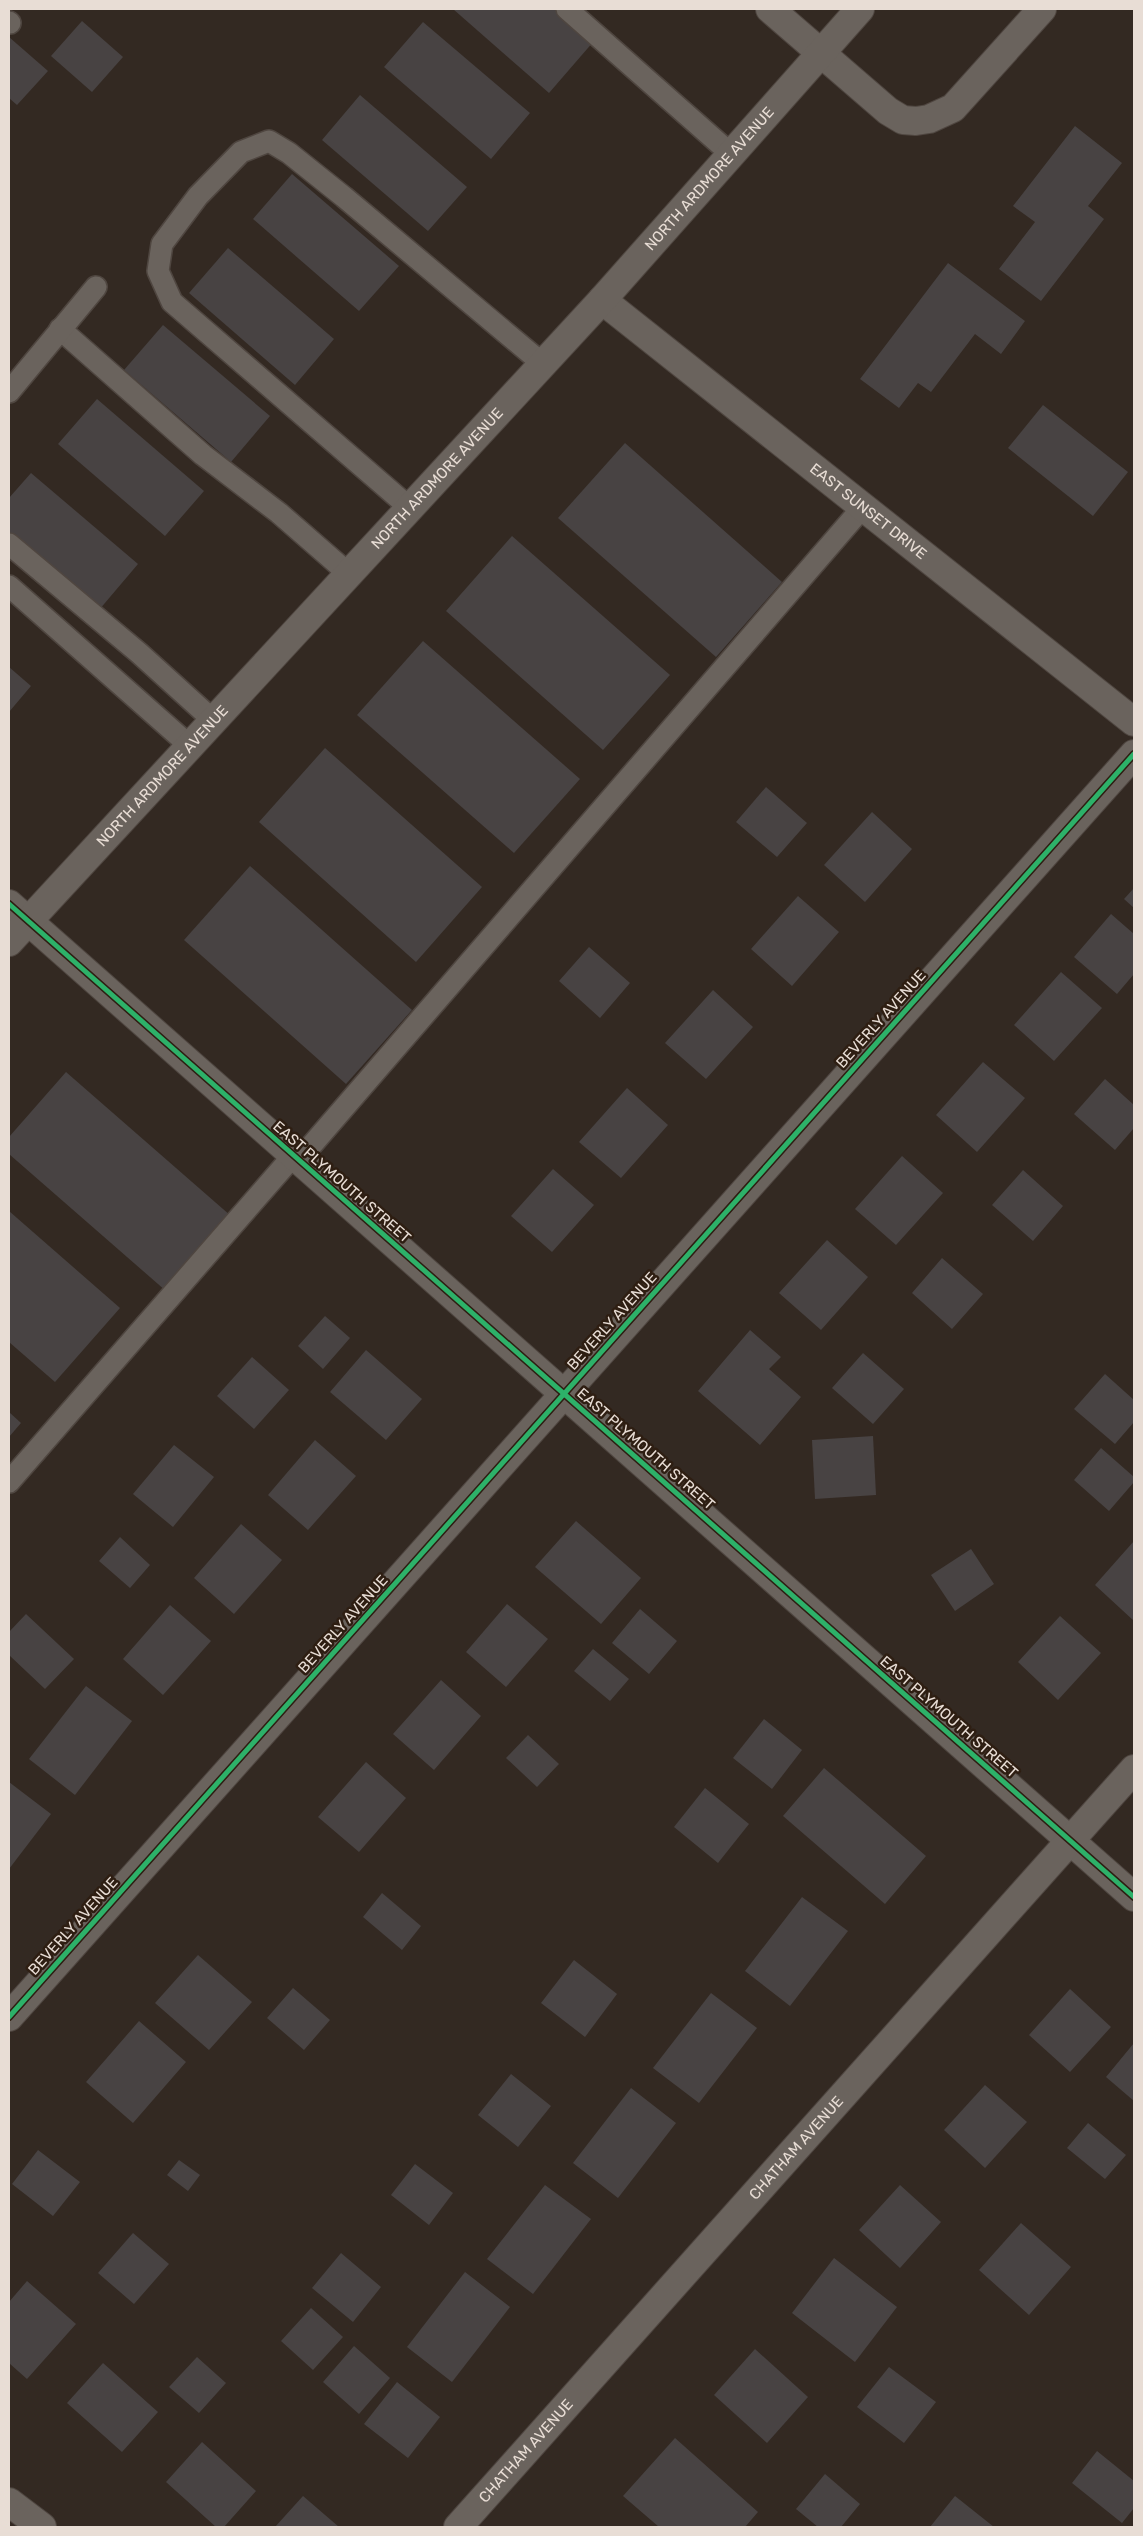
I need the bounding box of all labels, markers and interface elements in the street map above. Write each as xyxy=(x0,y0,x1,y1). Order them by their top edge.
street label: NORTH ARDMORE AVENUE xyxy=(641,103,778,254)
street label: NORTH ARDMORE AVENUE xyxy=(368,404,507,553)
street label: EAST SUNSET DRIVE xyxy=(806,459,930,563)
street label: NORTH ARDMORE AVENUE xyxy=(93,702,232,850)
street label: BEVERLY AVENUE xyxy=(832,966,930,1072)
street label: EAST PLYMOUTH STREET xyxy=(269,1117,415,1247)
street label: BEVERLY AVENUE xyxy=(563,1268,661,1374)
street label: EAST PLYMOUTH STREET xyxy=(573,1384,719,1514)
street label: BEVERLY AVENUE xyxy=(294,1571,392,1677)
street label: EAST PLYMOUTH STREET xyxy=(876,1652,1022,1782)
street label: BEVERLY AVENUE xyxy=(24,1873,122,1979)
street label: CHATHAM AVENUE xyxy=(745,2092,847,2203)
street label: CHATHAM AVENUE xyxy=(475,2395,577,2506)

